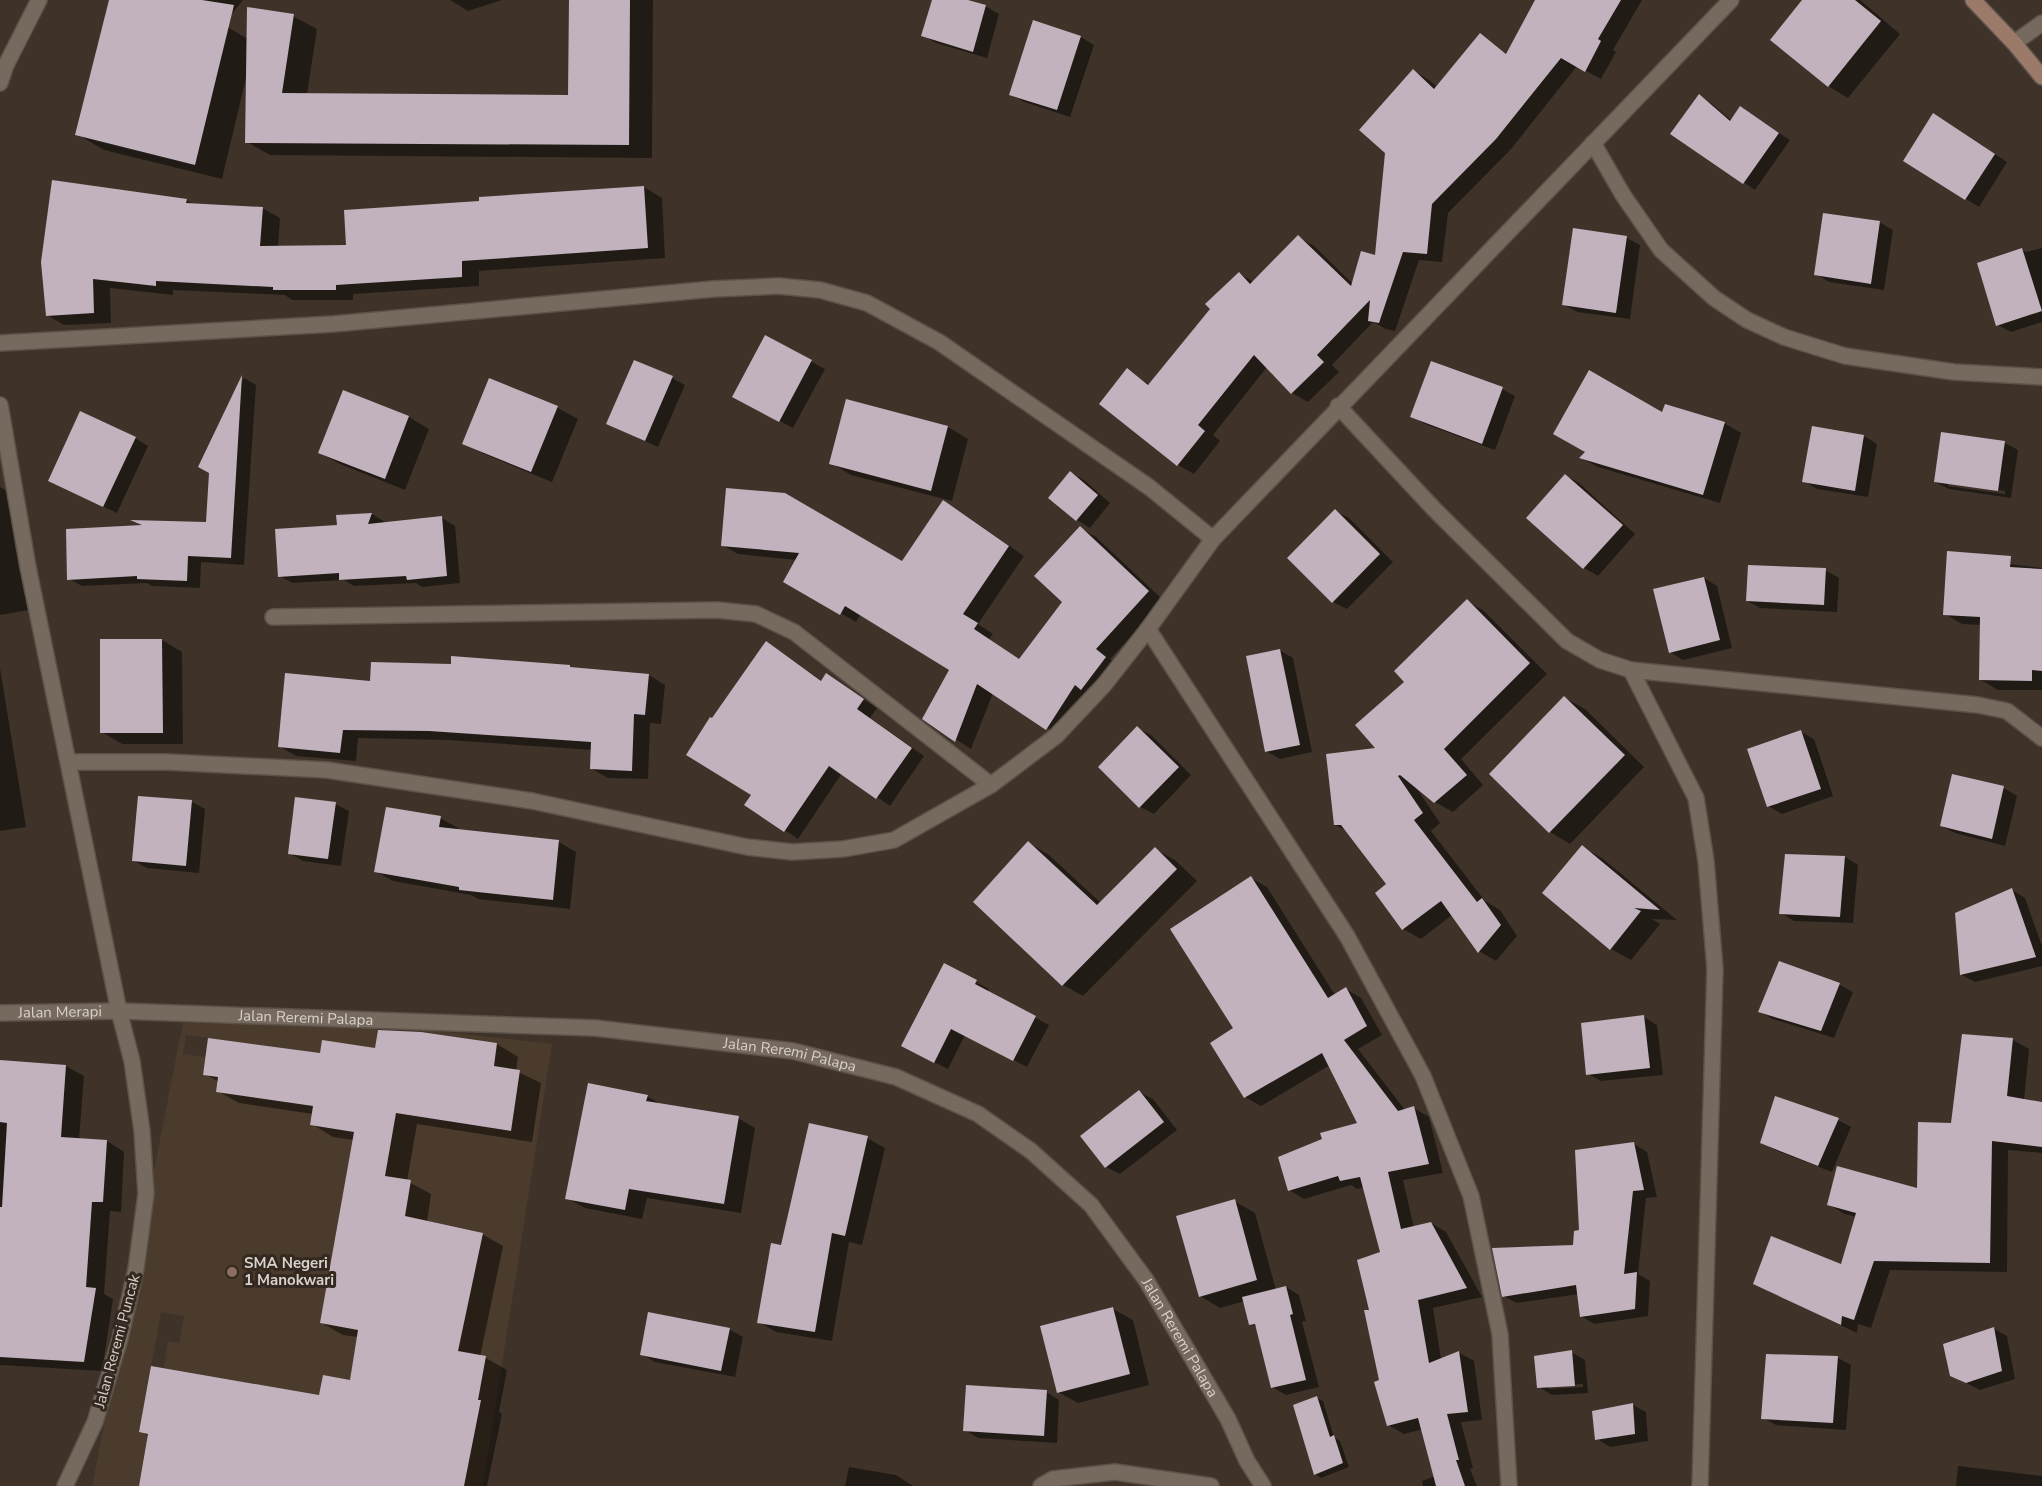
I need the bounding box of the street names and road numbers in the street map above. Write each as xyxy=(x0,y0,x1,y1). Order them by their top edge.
street label: Jalan Merapi xyxy=(17,1001,102,1023)
street label: Jalan Reremi Palapa xyxy=(237,1005,374,1030)
street label: Jalan Reremi Palapa xyxy=(721,1033,858,1077)
street label: Jalan Reremi Puncak xyxy=(89,1272,145,1411)
street label: Jalan Reremi Palapa xyxy=(1136,1273,1223,1401)

